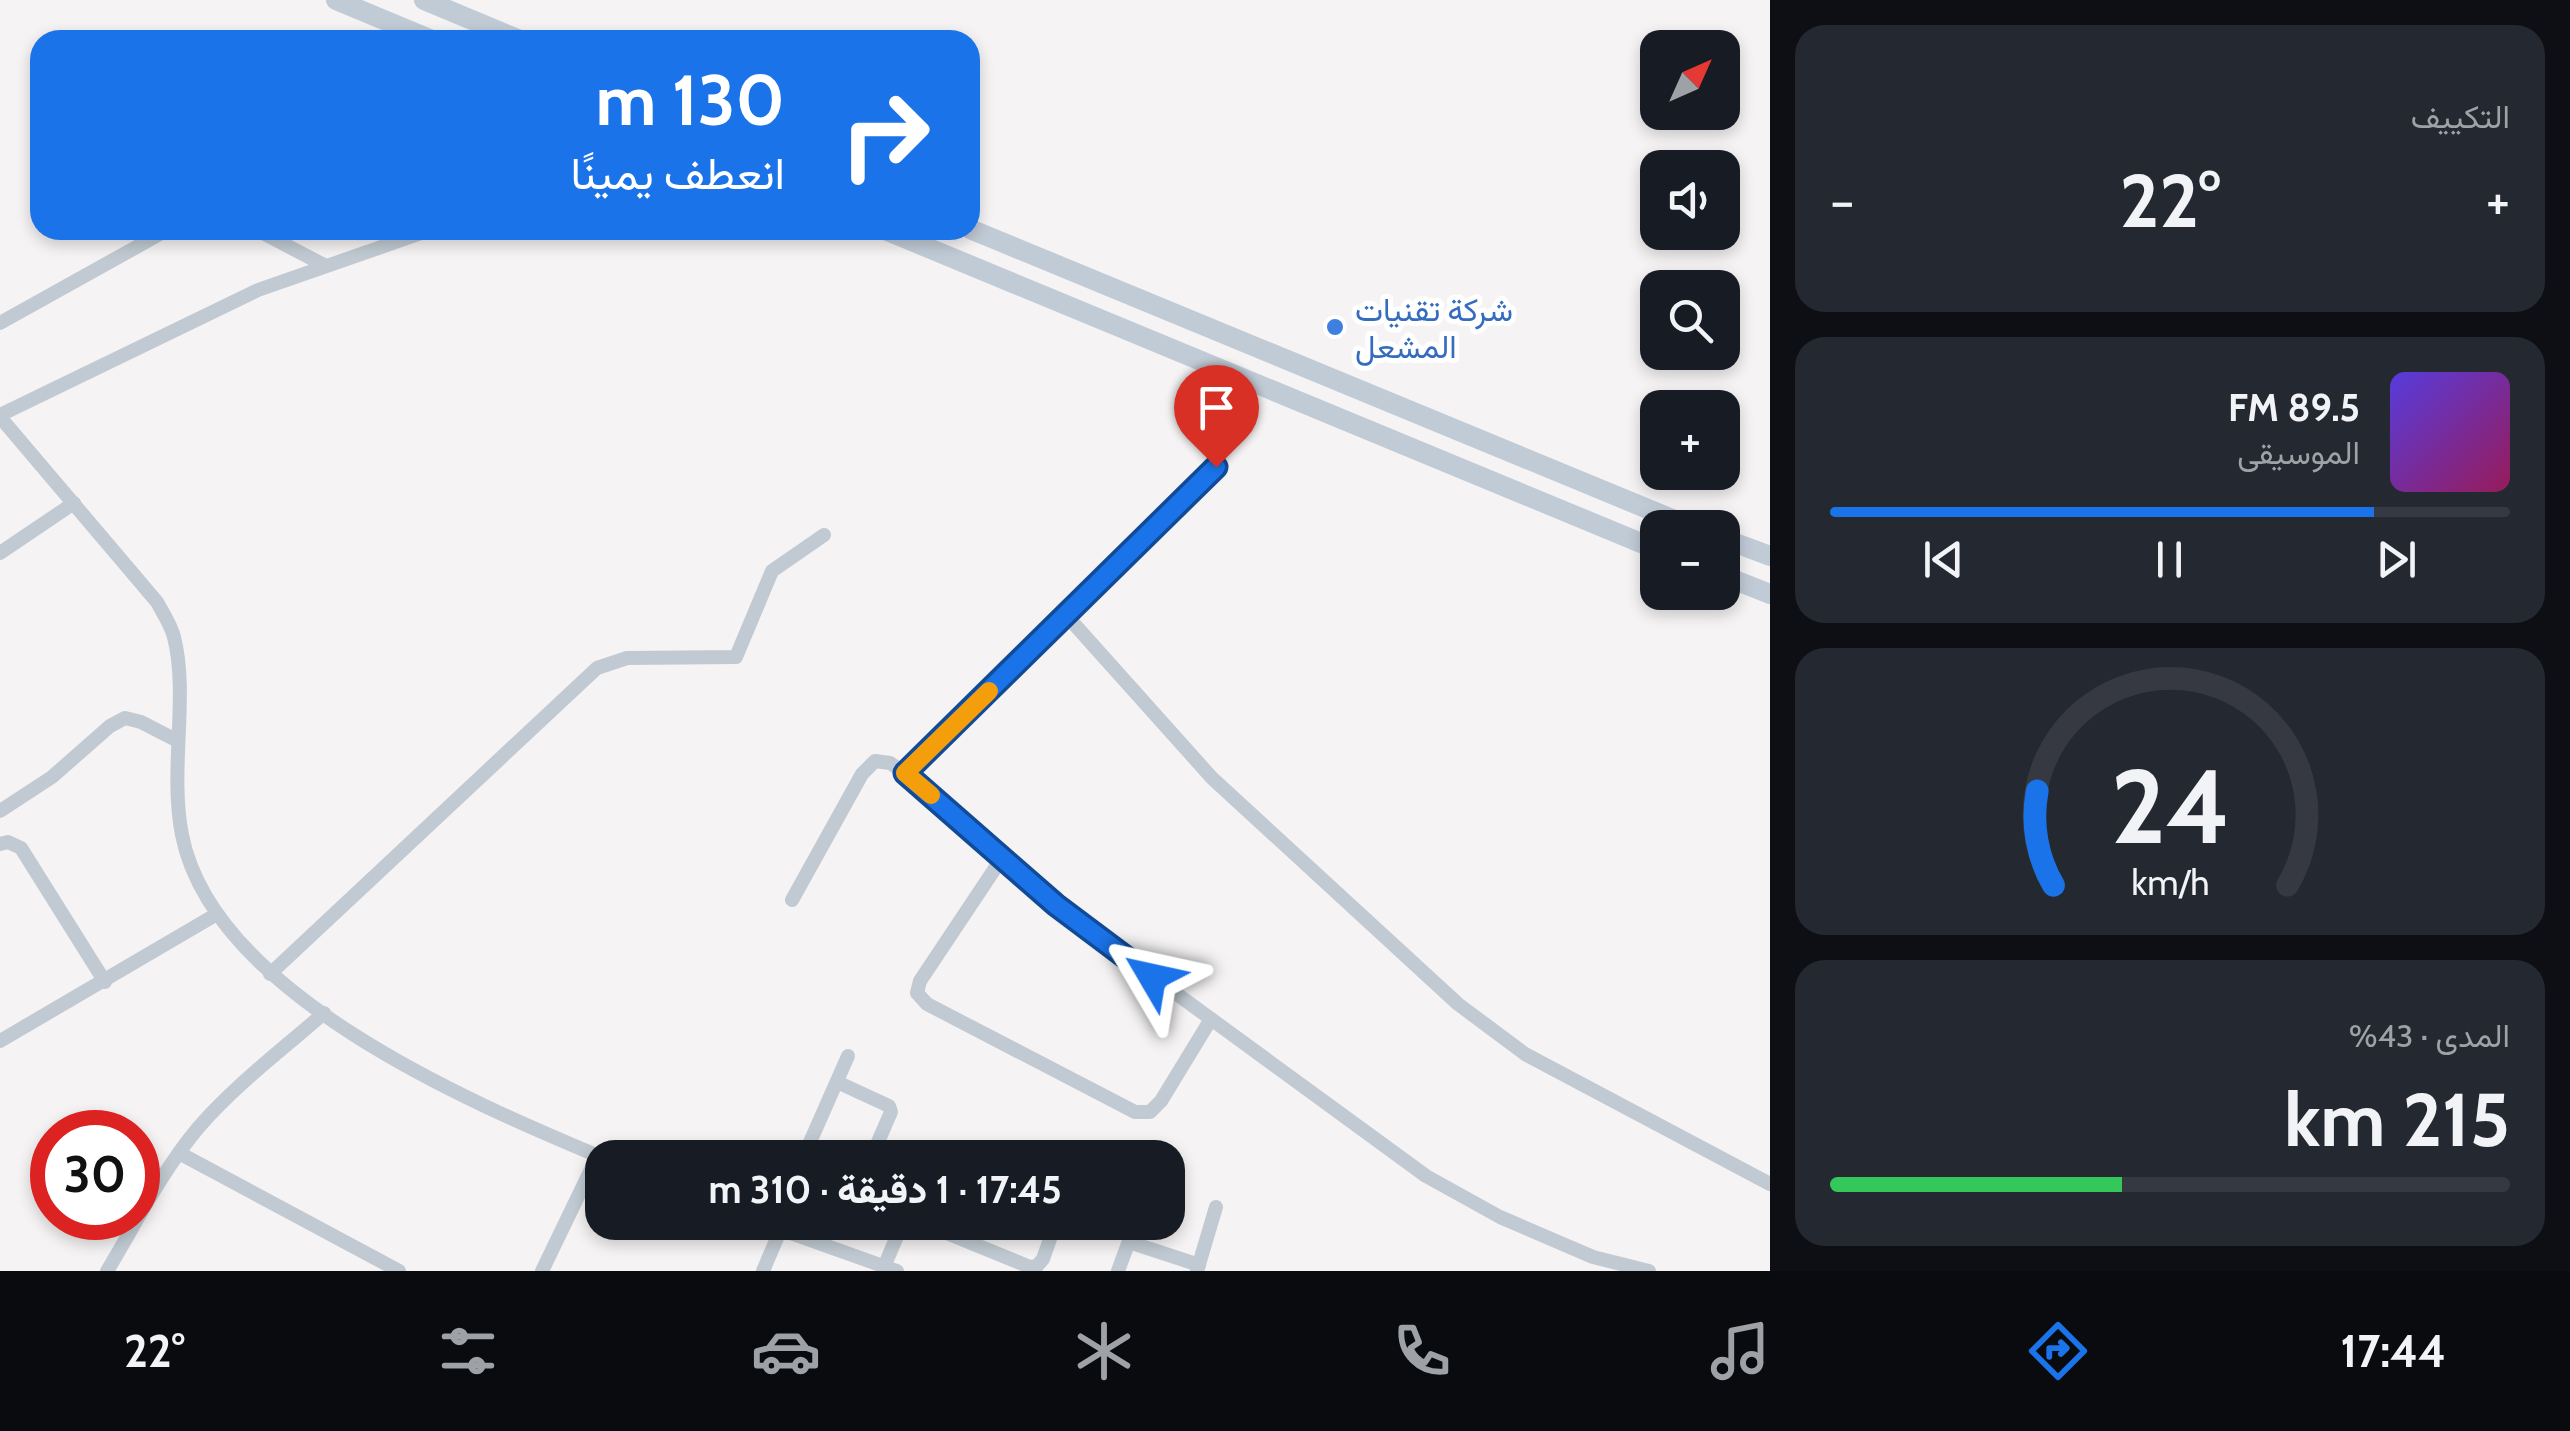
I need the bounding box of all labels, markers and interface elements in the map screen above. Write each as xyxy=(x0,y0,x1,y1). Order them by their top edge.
north arrow xyxy=(1640,30,1740,130)
map controls xyxy=(1640,30,1740,610)
text: 130 m xyxy=(595,57,785,143)
icon: right xyxy=(820,70,950,200)
text: التكييف xyxy=(2411,97,2510,136)
text: انعطف يمينًا xyxy=(571,146,785,200)
button: sound xyxy=(1640,150,1740,250)
text: 22° xyxy=(2119,155,2221,246)
text: − xyxy=(1830,167,1854,234)
text: + xyxy=(2486,167,2510,234)
button: search xyxy=(1640,270,1740,370)
place label: شركة تقنيات المشعل xyxy=(1355,290,1513,366)
marker: شركة تقنيات المشعل xyxy=(1324,316,1346,338)
pin xyxy=(1174,365,1259,468)
icon: arrive xyxy=(1189,380,1244,435)
text: 89.5 FM xyxy=(2228,384,2360,431)
button: + xyxy=(1640,390,1740,490)
text: الموسيقى xyxy=(2237,433,2360,472)
button: − xyxy=(1640,510,1740,610)
icon: previous xyxy=(1916,532,1971,587)
icon: pause xyxy=(2142,532,2197,587)
icon: next xyxy=(2369,532,2424,587)
text: 24 xyxy=(2110,743,2230,869)
text: km/h xyxy=(2131,861,2209,904)
position arrow xyxy=(1100,925,1204,1029)
text: المدى · 43% xyxy=(2349,1016,2510,1055)
text: 215 km xyxy=(2284,1074,2510,1165)
speed limit sign: 30 xyxy=(30,1110,160,1240)
text: 17:45 · 1 دقيقة · 310 m xyxy=(708,1166,1062,1213)
icon: filters xyxy=(433,1316,503,1386)
icon: car xyxy=(751,1316,821,1386)
icon: climate xyxy=(1069,1316,1139,1386)
icon: phone xyxy=(1387,1316,1457,1386)
icon: music xyxy=(1705,1316,1775,1386)
icon: directions xyxy=(2023,1316,2093,1386)
text: 22° xyxy=(124,1324,185,1378)
text: 17:44 xyxy=(2341,1324,2446,1378)

